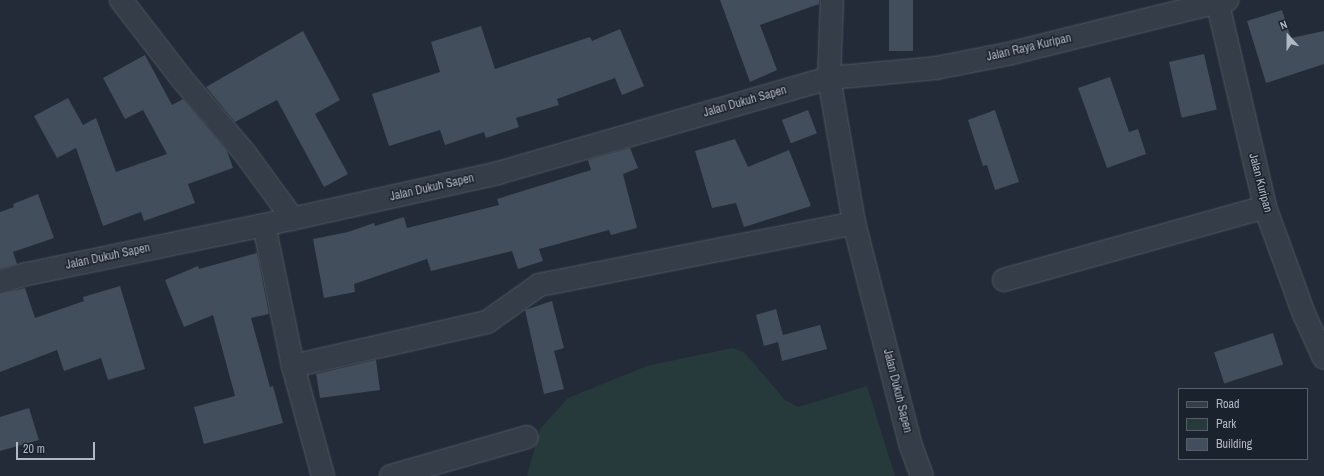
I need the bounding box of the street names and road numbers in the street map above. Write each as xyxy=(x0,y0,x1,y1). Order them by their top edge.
street label: Jalan Raya Kuripan xyxy=(985,31,1073,65)
street label: Jalan Dukuh Sapen xyxy=(702,83,788,121)
street label: Jalan Kuripan xyxy=(1245,152,1275,214)
street label: Jalan Dukuh Sapen xyxy=(389,171,475,205)
street label: Jalan Dukuh Sapen xyxy=(64,241,152,273)
street label: Jalan Dukuh Sapen xyxy=(880,348,914,434)

